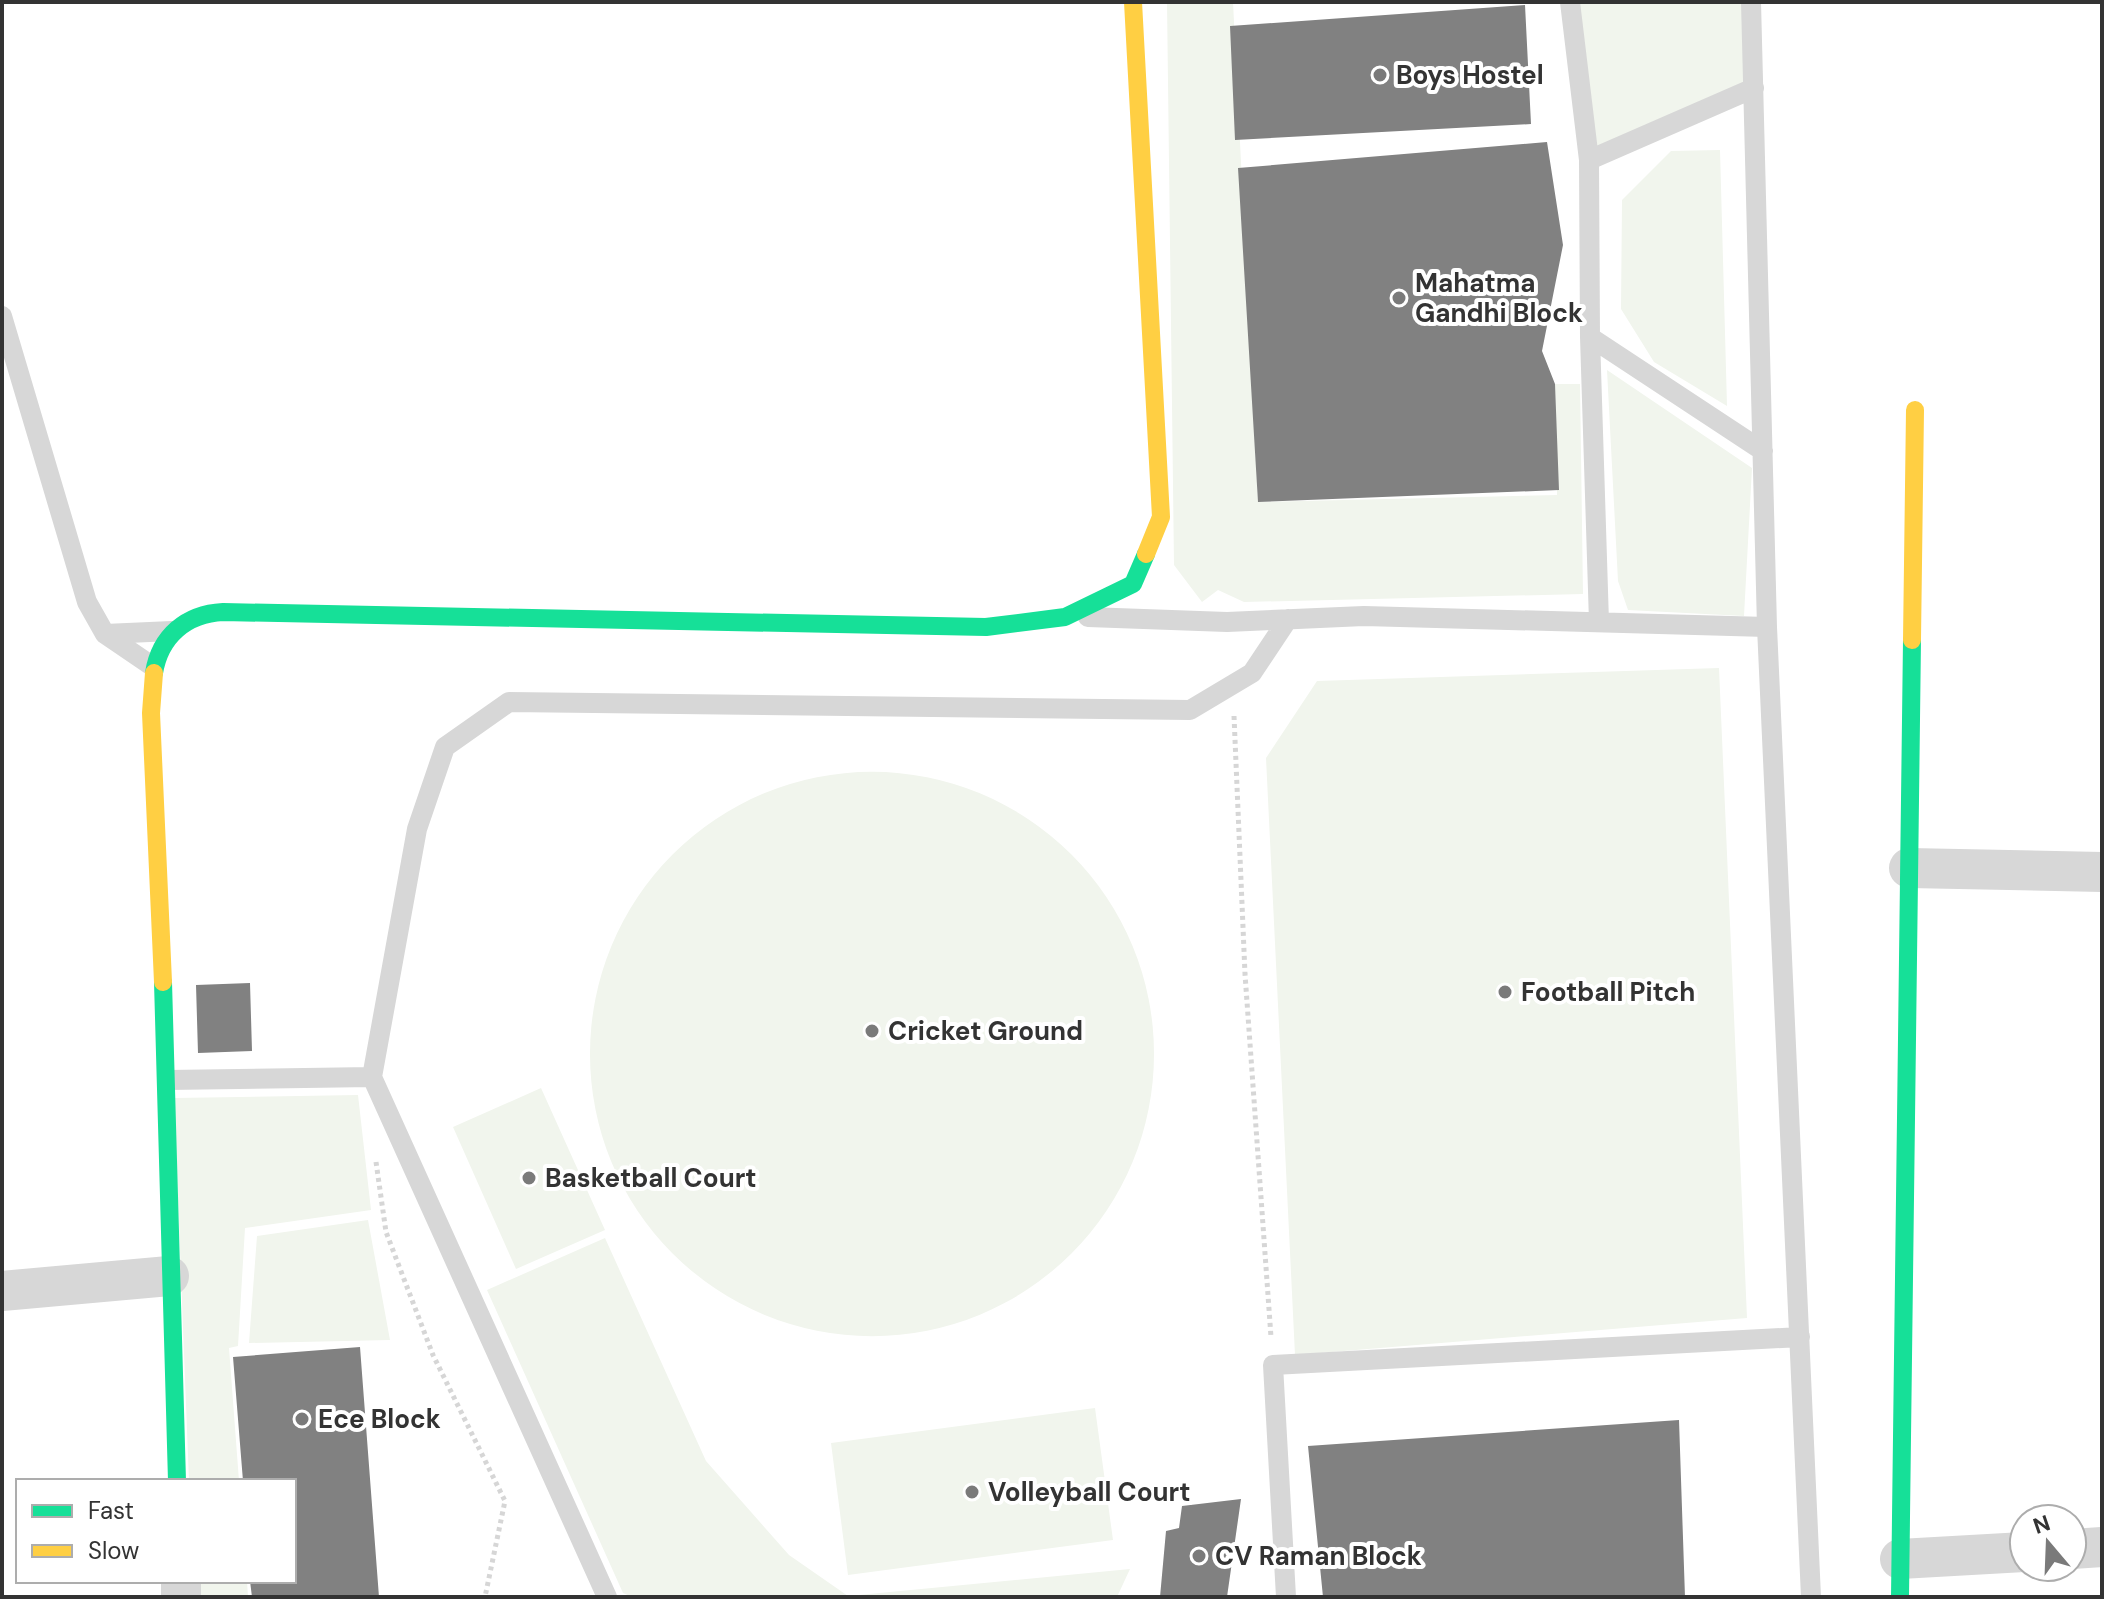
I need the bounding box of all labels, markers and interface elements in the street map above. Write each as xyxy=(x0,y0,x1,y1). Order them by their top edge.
place label: Boys Hostel xyxy=(1396,58,1544,92)
marker: Boys Hostel xyxy=(1371,66,1389,84)
place label: Mahatma Gandhi Block xyxy=(1415,266,1583,330)
marker: Mahatma Gandhi Block xyxy=(1390,289,1408,307)
place label: Football Pitch xyxy=(1521,975,1695,1009)
marker: Football Pitch xyxy=(1496,983,1514,1001)
place label: Cricket Ground xyxy=(888,1014,1083,1048)
marker: Cricket Ground xyxy=(863,1022,881,1040)
place label: Basketball Court xyxy=(545,1161,757,1195)
marker: Basketball Court xyxy=(520,1169,538,1187)
place label: Ece Block xyxy=(318,1402,441,1436)
marker: Ece Block xyxy=(293,1410,311,1428)
place label: Volleyball Court xyxy=(988,1475,1190,1509)
legend xyxy=(16,1479,296,1583)
marker: Volleyball Court xyxy=(963,1483,981,1501)
text: Fast xyxy=(88,1495,134,1526)
north arrow xyxy=(2008,1503,2088,1583)
text: N xyxy=(2029,1508,2054,1541)
text: Slow xyxy=(88,1535,139,1566)
place label: CV Raman Block xyxy=(1215,1539,1422,1573)
marker: CV Raman Block xyxy=(1190,1547,1208,1565)

